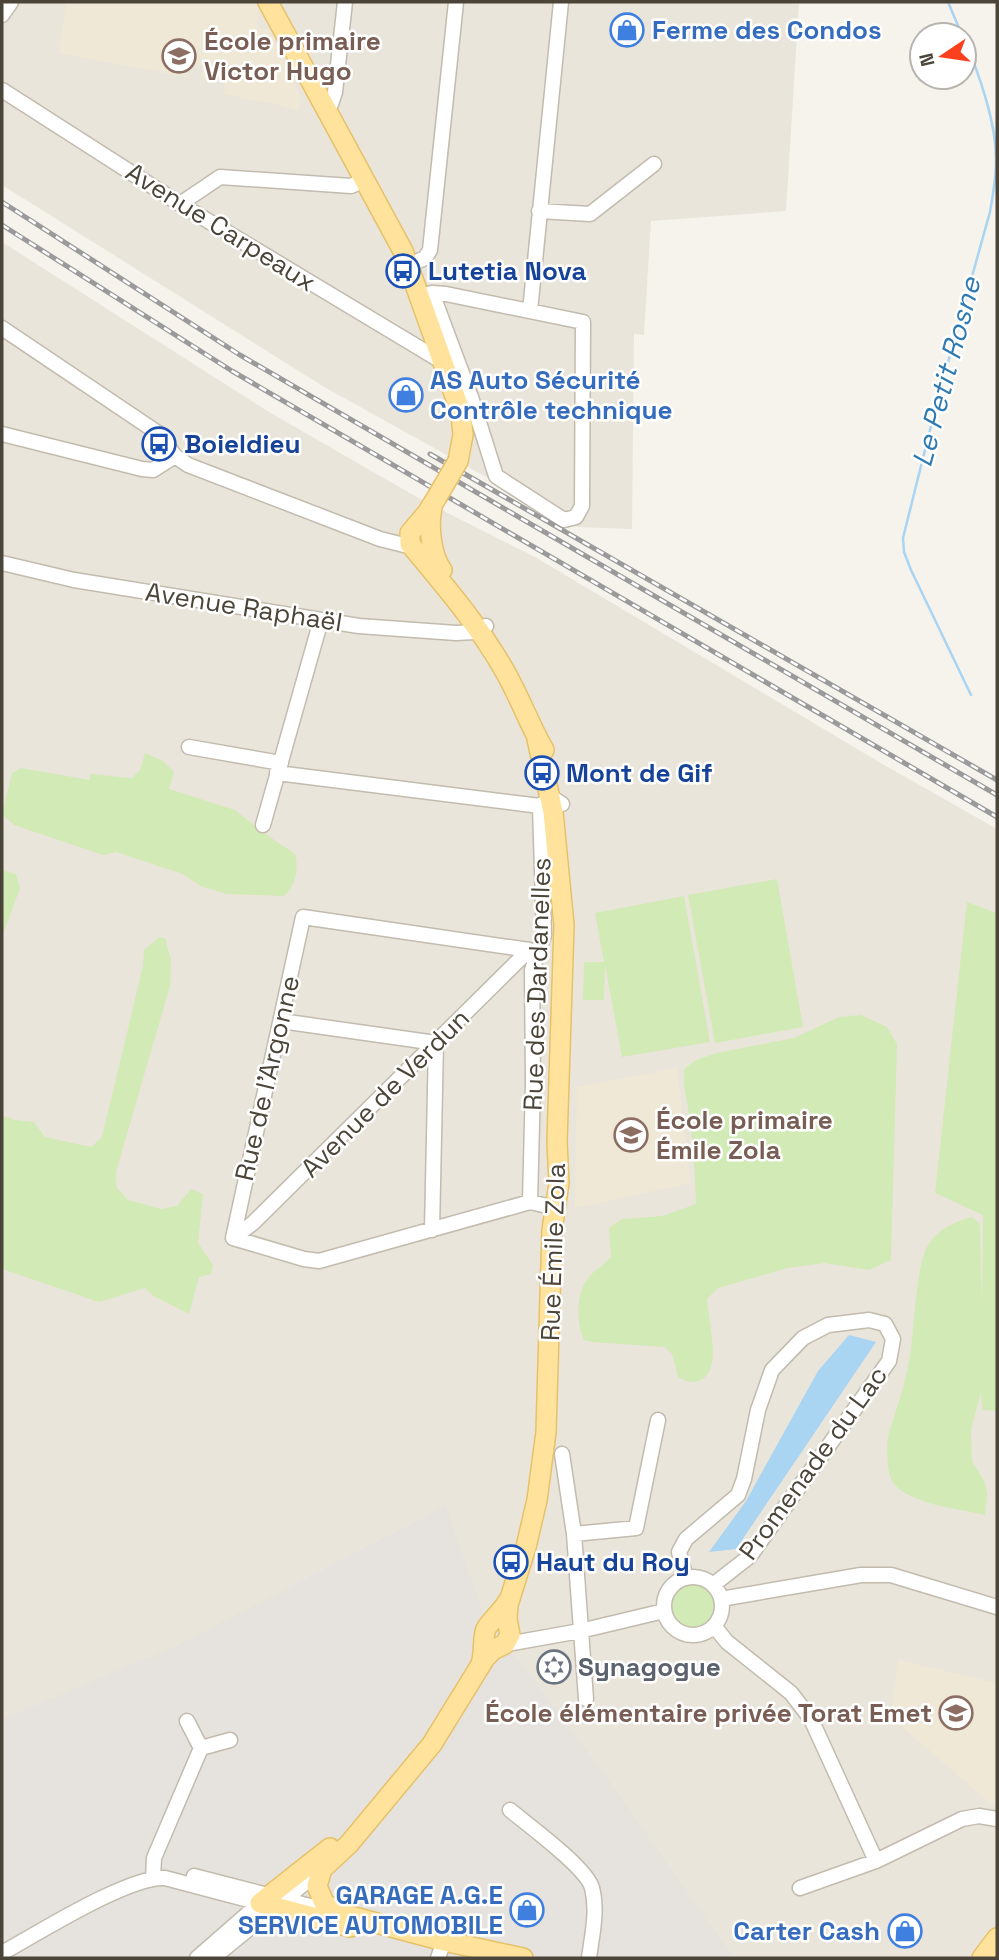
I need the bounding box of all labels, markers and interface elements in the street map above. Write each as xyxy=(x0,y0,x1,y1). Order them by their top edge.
shop icon: Ferme des Condos xyxy=(608,11,646,49)
place label: Ferme des Condos xyxy=(652,13,882,47)
north arrow xyxy=(908,21,978,91)
place label: École primaire Victor Hugo xyxy=(204,24,381,88)
school or university icon: École primaire Victor Hugo xyxy=(160,37,198,75)
text: N xyxy=(913,51,941,69)
street label: Avenue Carpeaux xyxy=(120,155,322,299)
bus stop icon: Lutetia Nova xyxy=(384,252,422,290)
place label: Lutetia Nova xyxy=(428,254,586,288)
water label: Le Petit Rosne xyxy=(903,272,989,471)
place label: AS Auto Sécurité Contrôle technique xyxy=(430,363,673,427)
shop icon: AS Auto Sécurité Contrôle technique xyxy=(387,376,425,414)
bus stop icon: Boieldieu xyxy=(140,425,178,463)
place label: Boieldieu xyxy=(184,427,301,461)
street label: Avenue Raphaël xyxy=(143,575,345,639)
bus stop icon: Mont de Gif xyxy=(523,754,561,792)
place label: Mont de Gif xyxy=(566,756,713,790)
street label: Rue des Dardanelles xyxy=(516,857,558,1111)
street label: Rue de l'Argonne xyxy=(227,972,307,1184)
street label: Avenue de Verdun xyxy=(293,1001,477,1185)
place label: École primaire Émile Zola xyxy=(656,1103,833,1167)
school or university icon: École primaire Émile Zola xyxy=(612,1116,650,1154)
street label: Rue Émile Zola xyxy=(533,1162,573,1342)
street label: Promenade du Lac xyxy=(731,1359,895,1567)
bus stop icon: Haut du Roy xyxy=(492,1543,530,1581)
place label: Haut du Roy xyxy=(536,1545,690,1579)
synagogue icon: Synagogue xyxy=(535,1648,573,1686)
place label: Synagogue xyxy=(578,1650,721,1684)
school or university icon: École élémentaire privée Torat Emet xyxy=(937,1694,975,1732)
place label: École élémentaire privée Torat Emet xyxy=(485,1696,932,1730)
place label: GARAGE A.G.E SERVICE AUTOMOBILE xyxy=(238,1878,503,1942)
shop icon: GARAGE A.G.E SERVICE AUTOMOBILE xyxy=(508,1891,546,1929)
shop icon: Carter Cash xyxy=(886,1912,924,1950)
place label: Carter Cash xyxy=(733,1914,880,1948)

